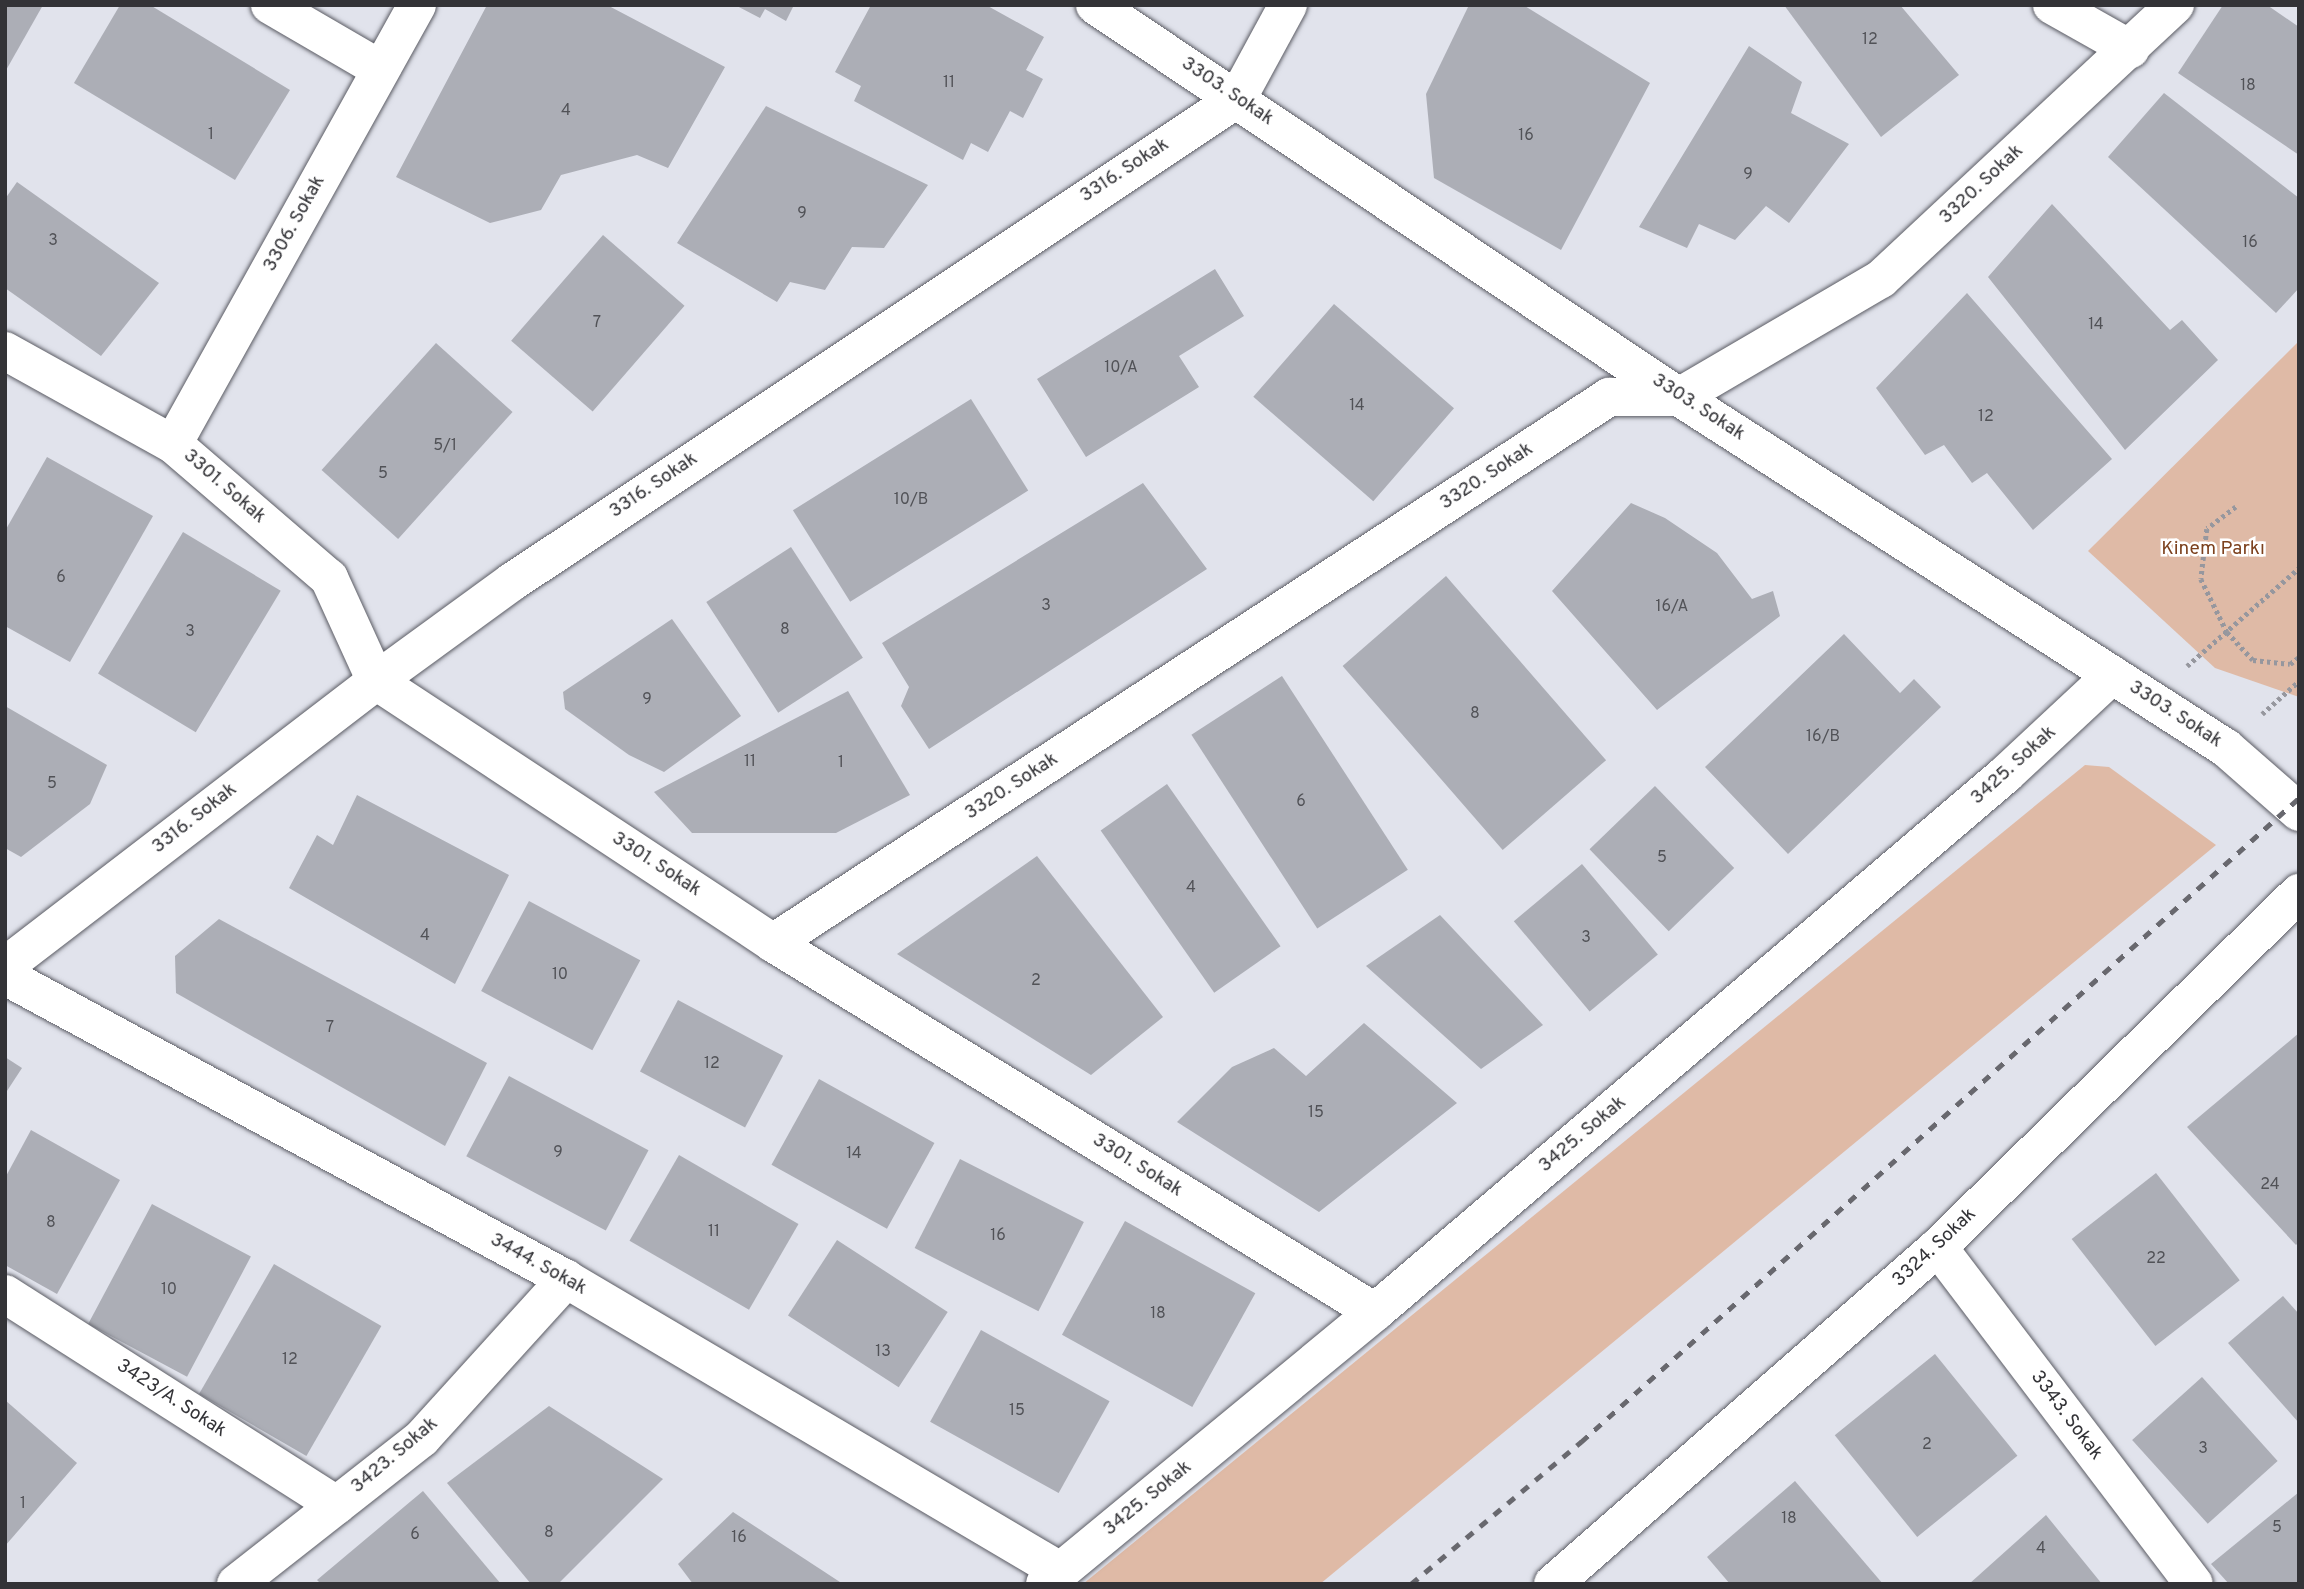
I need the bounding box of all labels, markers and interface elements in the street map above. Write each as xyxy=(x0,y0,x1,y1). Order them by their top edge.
house number: 12 xyxy=(1862,30,1878,50)
street label: 3303. Sokak xyxy=(1177,53,1277,131)
house number: 11 xyxy=(943,73,955,93)
house number: 18 xyxy=(2240,76,2256,96)
house number: 4 xyxy=(561,101,571,121)
house number: 1 xyxy=(208,125,214,145)
house number: 16 xyxy=(1518,126,1534,146)
street label: 3316. Sokak xyxy=(1076,134,1174,208)
street label: 3320. Sokak xyxy=(1935,140,2029,230)
house number: 9 xyxy=(1743,165,1753,185)
street label: 3306. Sokak xyxy=(259,172,331,276)
house number: 9 xyxy=(797,204,807,224)
house number: 3 xyxy=(48,231,58,251)
house number: 16 xyxy=(2242,233,2258,253)
house number: 7 xyxy=(593,313,601,333)
house number: 14 xyxy=(2088,315,2104,335)
house number: 10/A xyxy=(1104,358,1138,378)
street label: 3303. Sokak xyxy=(1647,369,1749,447)
house number: 14 xyxy=(1349,396,1365,416)
house number: 12 xyxy=(1978,407,1994,427)
house number: 5/1 xyxy=(433,436,457,456)
street label: 3320. Sokak xyxy=(1436,438,1538,516)
street label: 3301. Sokak xyxy=(178,445,270,529)
street label: 3316. Sokak xyxy=(606,448,702,524)
house number: 5 xyxy=(378,464,388,484)
house number: 10/B xyxy=(894,490,928,510)
park label: Kinem Parkı xyxy=(2161,539,2265,561)
house number: 6 xyxy=(56,568,66,588)
house number: 3 xyxy=(1041,596,1051,616)
house number: 16/A xyxy=(1656,597,1688,617)
house number: 8 xyxy=(780,620,790,640)
house number: 3 xyxy=(185,622,195,642)
street label: 3303. Sokak xyxy=(2124,676,2226,754)
house number: 9 xyxy=(642,690,652,710)
house number: 8 xyxy=(1470,704,1480,724)
street label: 3425. Sokak xyxy=(1967,722,2061,810)
house number: 16/B xyxy=(1806,727,1840,747)
street label: 3320. Sokak xyxy=(961,748,1063,826)
house number: 11 xyxy=(744,752,756,772)
house number: 1 xyxy=(838,753,844,773)
house number: 5 xyxy=(47,774,57,794)
street label: 3316. Sokak xyxy=(148,779,242,859)
house number: 6 xyxy=(1296,792,1306,812)
street label: 3301. Sokak xyxy=(607,828,705,902)
house number: 5 xyxy=(1657,848,1667,868)
house number: 4 xyxy=(1186,878,1196,898)
house number: 4 xyxy=(420,926,430,946)
house number: 3 xyxy=(1581,928,1591,948)
house number: 10 xyxy=(552,965,568,985)
house number: 2 xyxy=(1031,971,1041,991)
house number: 7 xyxy=(326,1018,334,1038)
house number: 12 xyxy=(704,1054,720,1074)
street label: 3425. Sokak xyxy=(1535,1092,1631,1178)
house number: 15 xyxy=(1308,1103,1324,1123)
street label: 3301. Sokak xyxy=(1088,1129,1186,1203)
house number: 9 xyxy=(553,1143,563,1163)
house number: 14 xyxy=(846,1144,862,1164)
house number: 24 xyxy=(2260,1175,2280,1195)
street label: 3324. Sokak xyxy=(1889,1204,1981,1292)
house number: 8 xyxy=(46,1213,56,1233)
house number: 11 xyxy=(708,1222,720,1242)
house number: 16 xyxy=(990,1226,1006,1246)
street label: 3444. Sokak xyxy=(486,1229,590,1301)
house number: 22 xyxy=(2146,1249,2166,1269)
house number: 10 xyxy=(161,1280,177,1300)
house number: 18 xyxy=(1150,1304,1166,1324)
house number: 13 xyxy=(875,1342,891,1362)
house number: 12 xyxy=(282,1350,298,1370)
street label: 3423/A. Sokak xyxy=(112,1355,230,1443)
street label: 3343. Sokak xyxy=(2025,1367,2107,1465)
house number: 15 xyxy=(1009,1401,1025,1421)
street label: 3423. Sokak xyxy=(347,1413,443,1499)
house number: 2 xyxy=(1922,1435,1932,1455)
house number: 3 xyxy=(2198,1439,2208,1459)
street label: 3425. Sokak xyxy=(1099,1457,1197,1541)
house number: 1 xyxy=(20,1494,26,1514)
house number: 18 xyxy=(1781,1509,1797,1529)
house number: 5 xyxy=(2272,1518,2282,1538)
house number: 8 xyxy=(544,1523,554,1543)
house number: 6 xyxy=(410,1525,420,1545)
house number: 16 xyxy=(731,1528,747,1548)
house number: 4 xyxy=(2036,1539,2046,1559)

